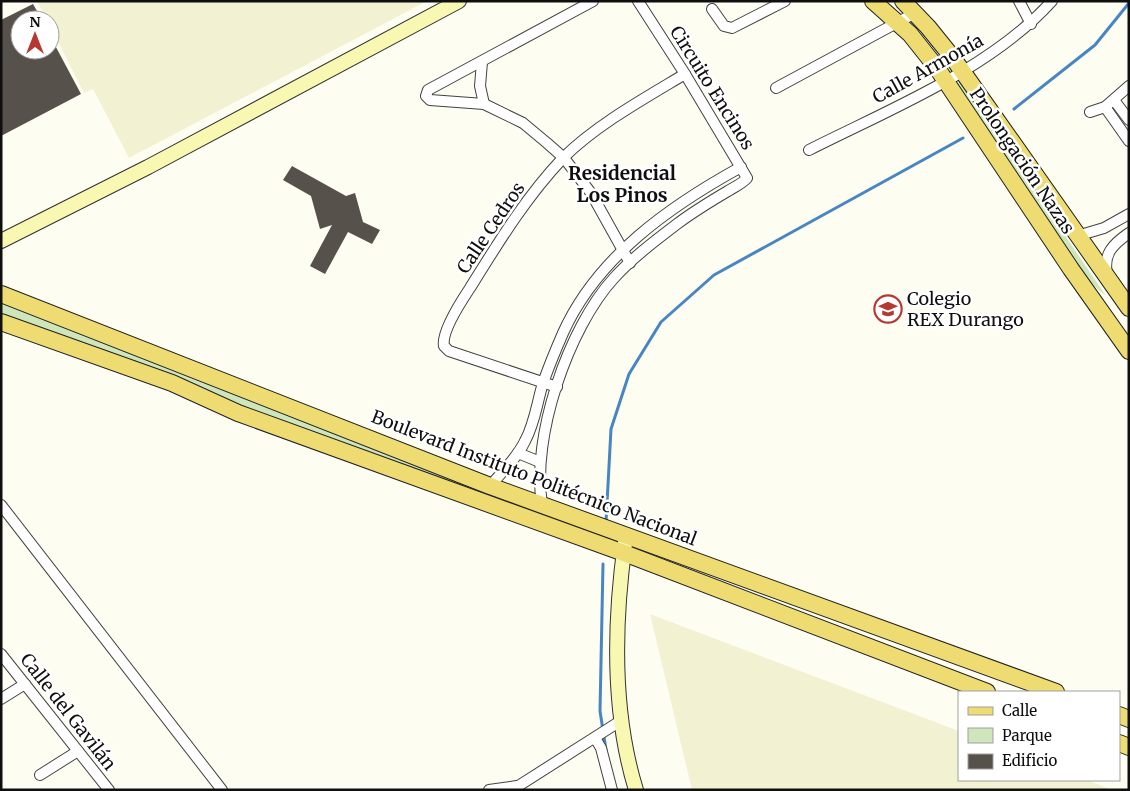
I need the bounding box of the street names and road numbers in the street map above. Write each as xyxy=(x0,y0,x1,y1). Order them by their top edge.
street label: Circuito Encinos xyxy=(665,22,760,154)
street label: Calle Armonía xyxy=(868,29,987,108)
street label: Prolongación Nazas xyxy=(965,83,1080,238)
street label: Calle Cedros xyxy=(452,177,530,278)
street label: Boulevard Instituto Politécnico Nacional xyxy=(368,405,701,551)
street label: Calle del Gavilán xyxy=(16,649,121,775)

